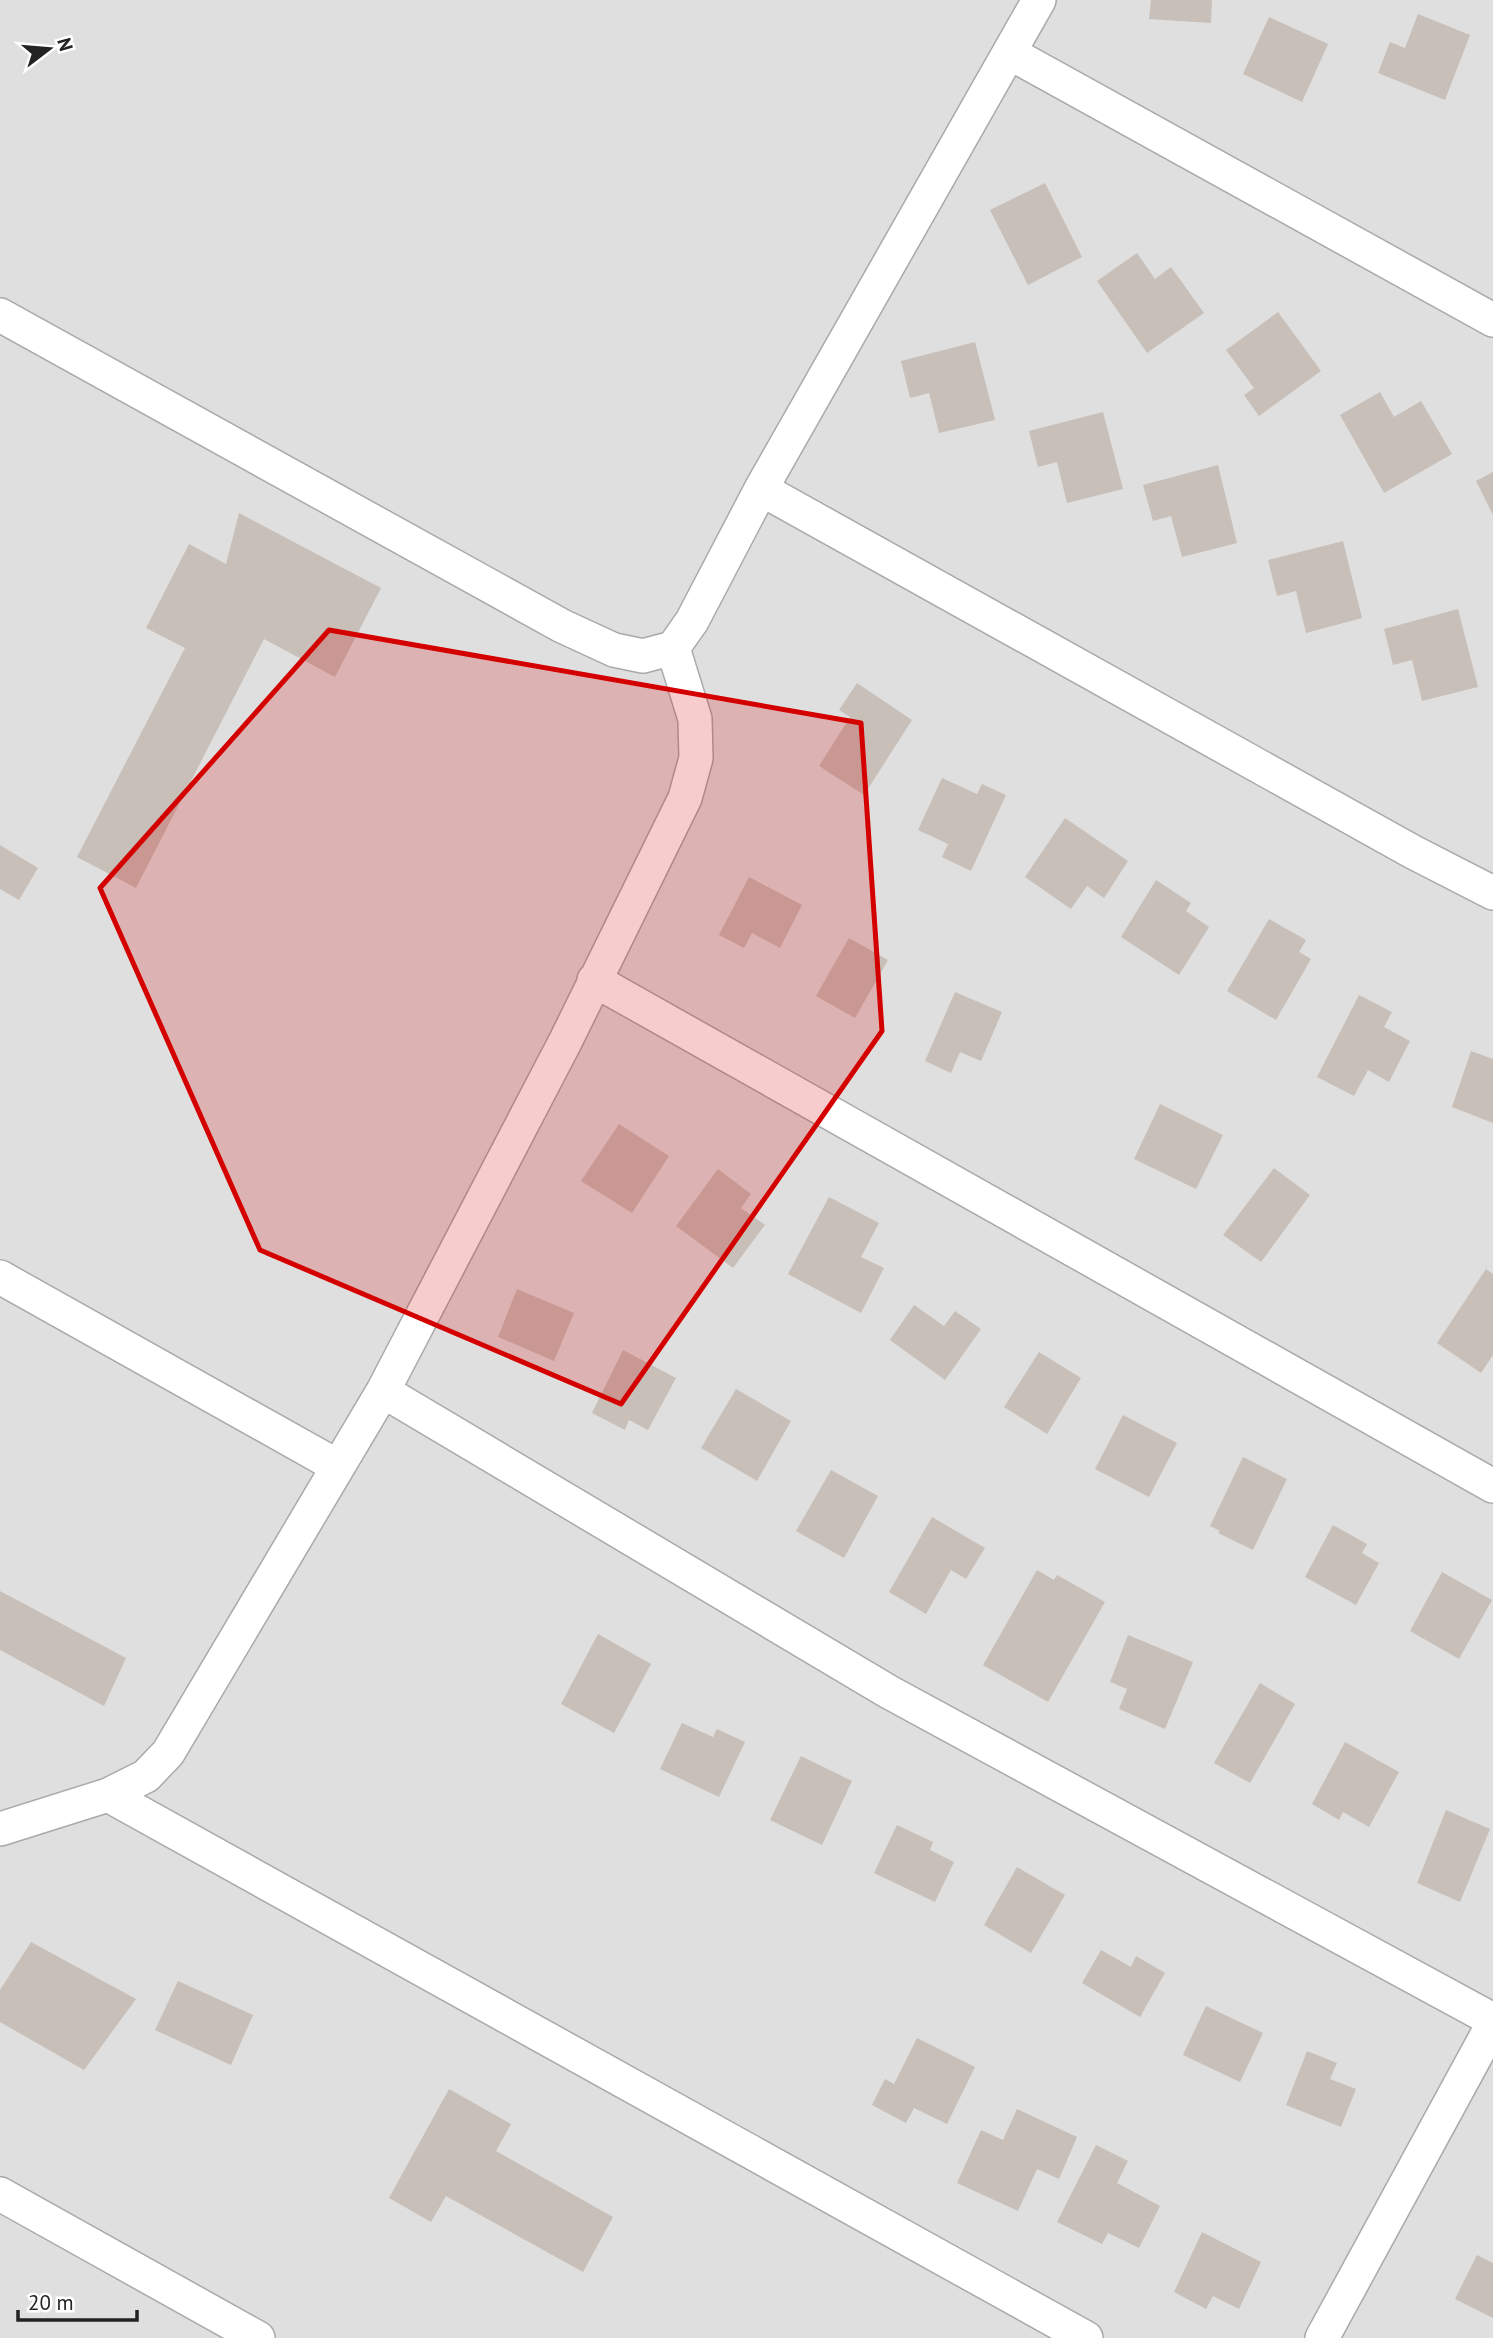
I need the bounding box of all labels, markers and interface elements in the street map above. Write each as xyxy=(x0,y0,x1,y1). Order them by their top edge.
north arrow xyxy=(14,14,84,84)
text: N xyxy=(52,35,79,54)
scale bar xyxy=(18,2278,136,2322)
text: 20 m xyxy=(28,2289,74,2316)

